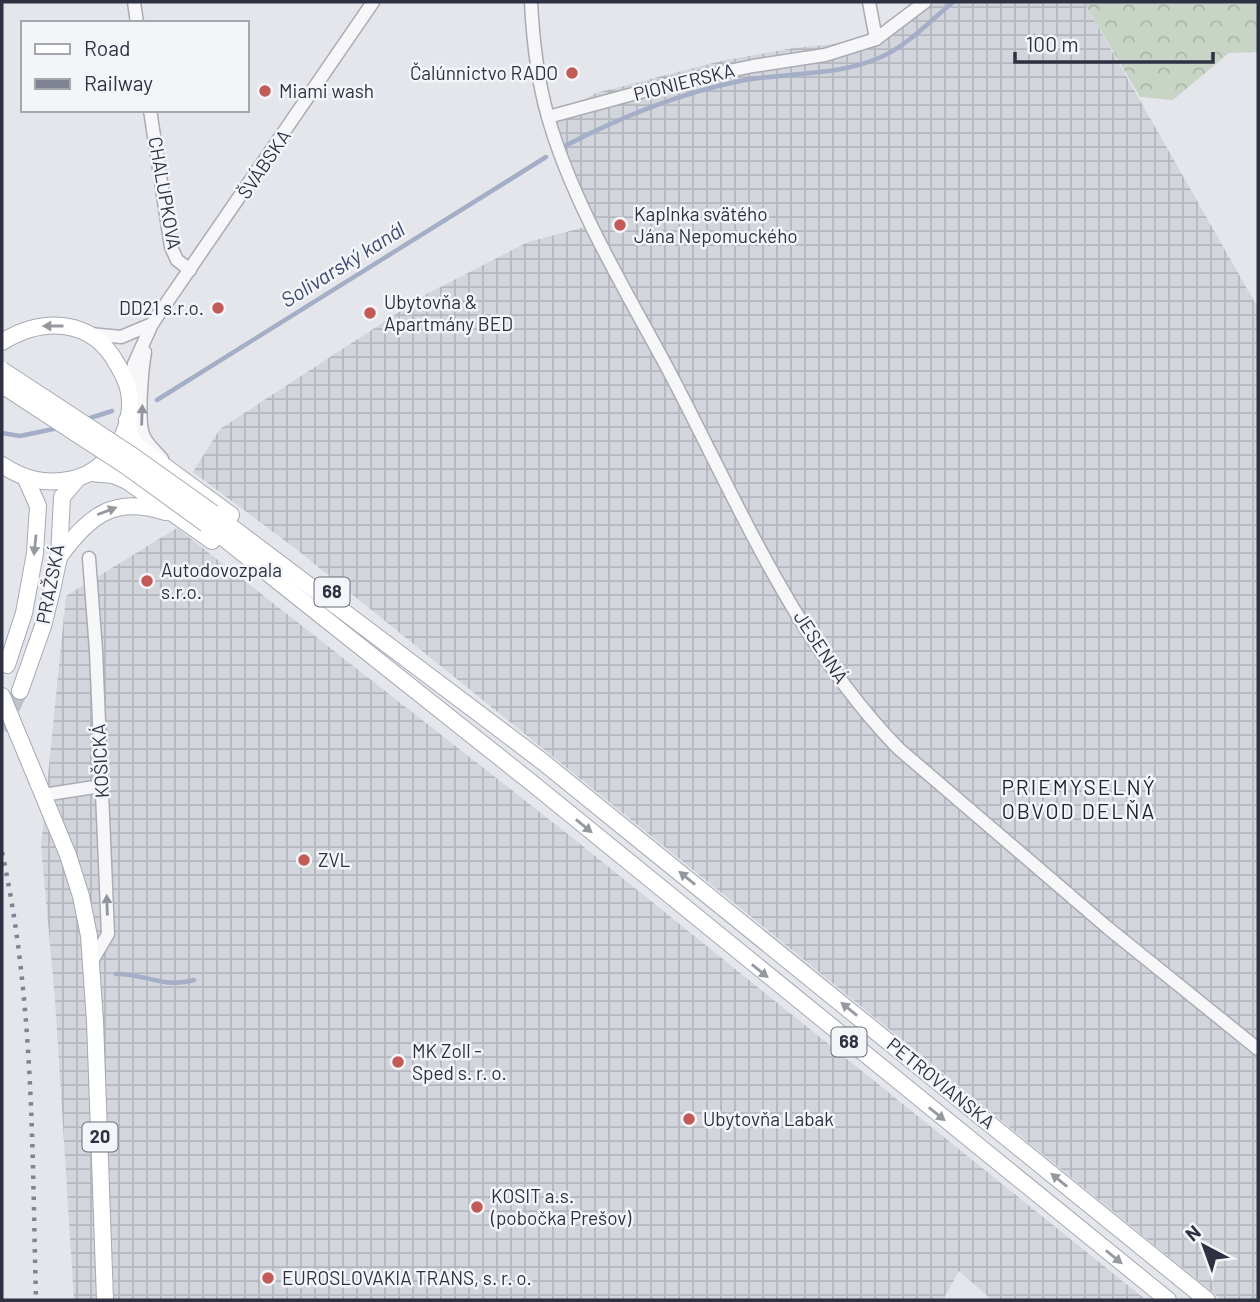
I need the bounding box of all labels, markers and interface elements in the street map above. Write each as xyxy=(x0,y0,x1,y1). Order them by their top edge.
legend xyxy=(21,21,248,112)
scale bar xyxy=(1015,21,1213,65)
text: 100 m xyxy=(1026,31,1079,56)
text: Road xyxy=(84,35,130,60)
street label: PIONIERSKA xyxy=(631,58,737,105)
place label: Čalúnnictvo RADO xyxy=(410,61,558,84)
marker: Čalúnnictvo RADO xyxy=(564,65,580,81)
text: Railway xyxy=(84,70,153,95)
place label: Miami wash xyxy=(279,79,374,102)
marker: Miami wash xyxy=(257,83,273,99)
street label: ŠVÁBSKA xyxy=(232,125,295,203)
street label: CHALUPKOVA xyxy=(144,135,187,251)
place label: Kaplnka svätého Jána Nepomuckého xyxy=(634,202,798,247)
water label: Solivarský kanál xyxy=(276,216,409,312)
marker: Kaplnka svätého Jána Nepomuckého xyxy=(612,217,628,233)
place label: Ubytovňa & Apartmány BED xyxy=(384,290,513,335)
place label: DD21 s.r.o. xyxy=(119,296,204,319)
marker: DD21 s.r.o. xyxy=(210,300,226,316)
marker: Ubytovňa & Apartmány BED xyxy=(362,305,378,321)
one-way arrow xyxy=(42,320,64,332)
one-way arrow xyxy=(136,403,147,425)
one-way arrow xyxy=(97,506,118,517)
one-way arrow xyxy=(29,534,40,556)
street label: PRAŽSKÁ xyxy=(31,542,68,626)
place label: Autodovozpala s.r.o. xyxy=(161,558,282,603)
marker: Autodovozpala s.r.o. xyxy=(139,573,155,589)
road number: 68 xyxy=(314,578,350,606)
street label: JESENNÁ xyxy=(789,606,853,687)
street label: KOŠICKÁ xyxy=(86,723,113,799)
district label: PRIEMYSELNÝ OBVOD DELŇA xyxy=(1001,774,1157,823)
one-way arrow xyxy=(576,818,593,833)
place label: ZVL xyxy=(318,848,351,871)
marker: ZVL xyxy=(296,852,312,868)
one-way arrow xyxy=(678,870,696,885)
one-way arrow xyxy=(101,893,113,915)
one-way arrow xyxy=(751,963,769,978)
one-way arrow xyxy=(840,1001,858,1016)
road number: 68 xyxy=(832,1028,866,1056)
street label: PETROVIANSKA xyxy=(883,1032,1000,1133)
place label: MK Zoll - Sped s. r. o. xyxy=(412,1039,507,1084)
marker: MK Zoll - Sped s. r. o. xyxy=(390,1054,406,1070)
one-way arrow xyxy=(927,1106,945,1121)
place label: Ubytovňa Labak xyxy=(703,1107,834,1130)
marker: Ubytovňa Labak xyxy=(681,1111,697,1127)
road number: 20 xyxy=(82,1122,118,1152)
one-way arrow xyxy=(1051,1173,1068,1188)
place label: KOSIT a.s. (pobočka Prešov) xyxy=(490,1184,632,1229)
marker: KOSIT a.s. (pobočka Prešov) xyxy=(469,1199,485,1215)
north arrow xyxy=(1169,1211,1239,1281)
text: N xyxy=(1180,1220,1205,1246)
one-way arrow xyxy=(1104,1249,1122,1264)
place label: EUROSLOVAKIA TRANS, s. r. o. xyxy=(282,1266,532,1289)
marker: EUROSLOVAKIA TRANS, s. r. o. xyxy=(260,1270,276,1286)

